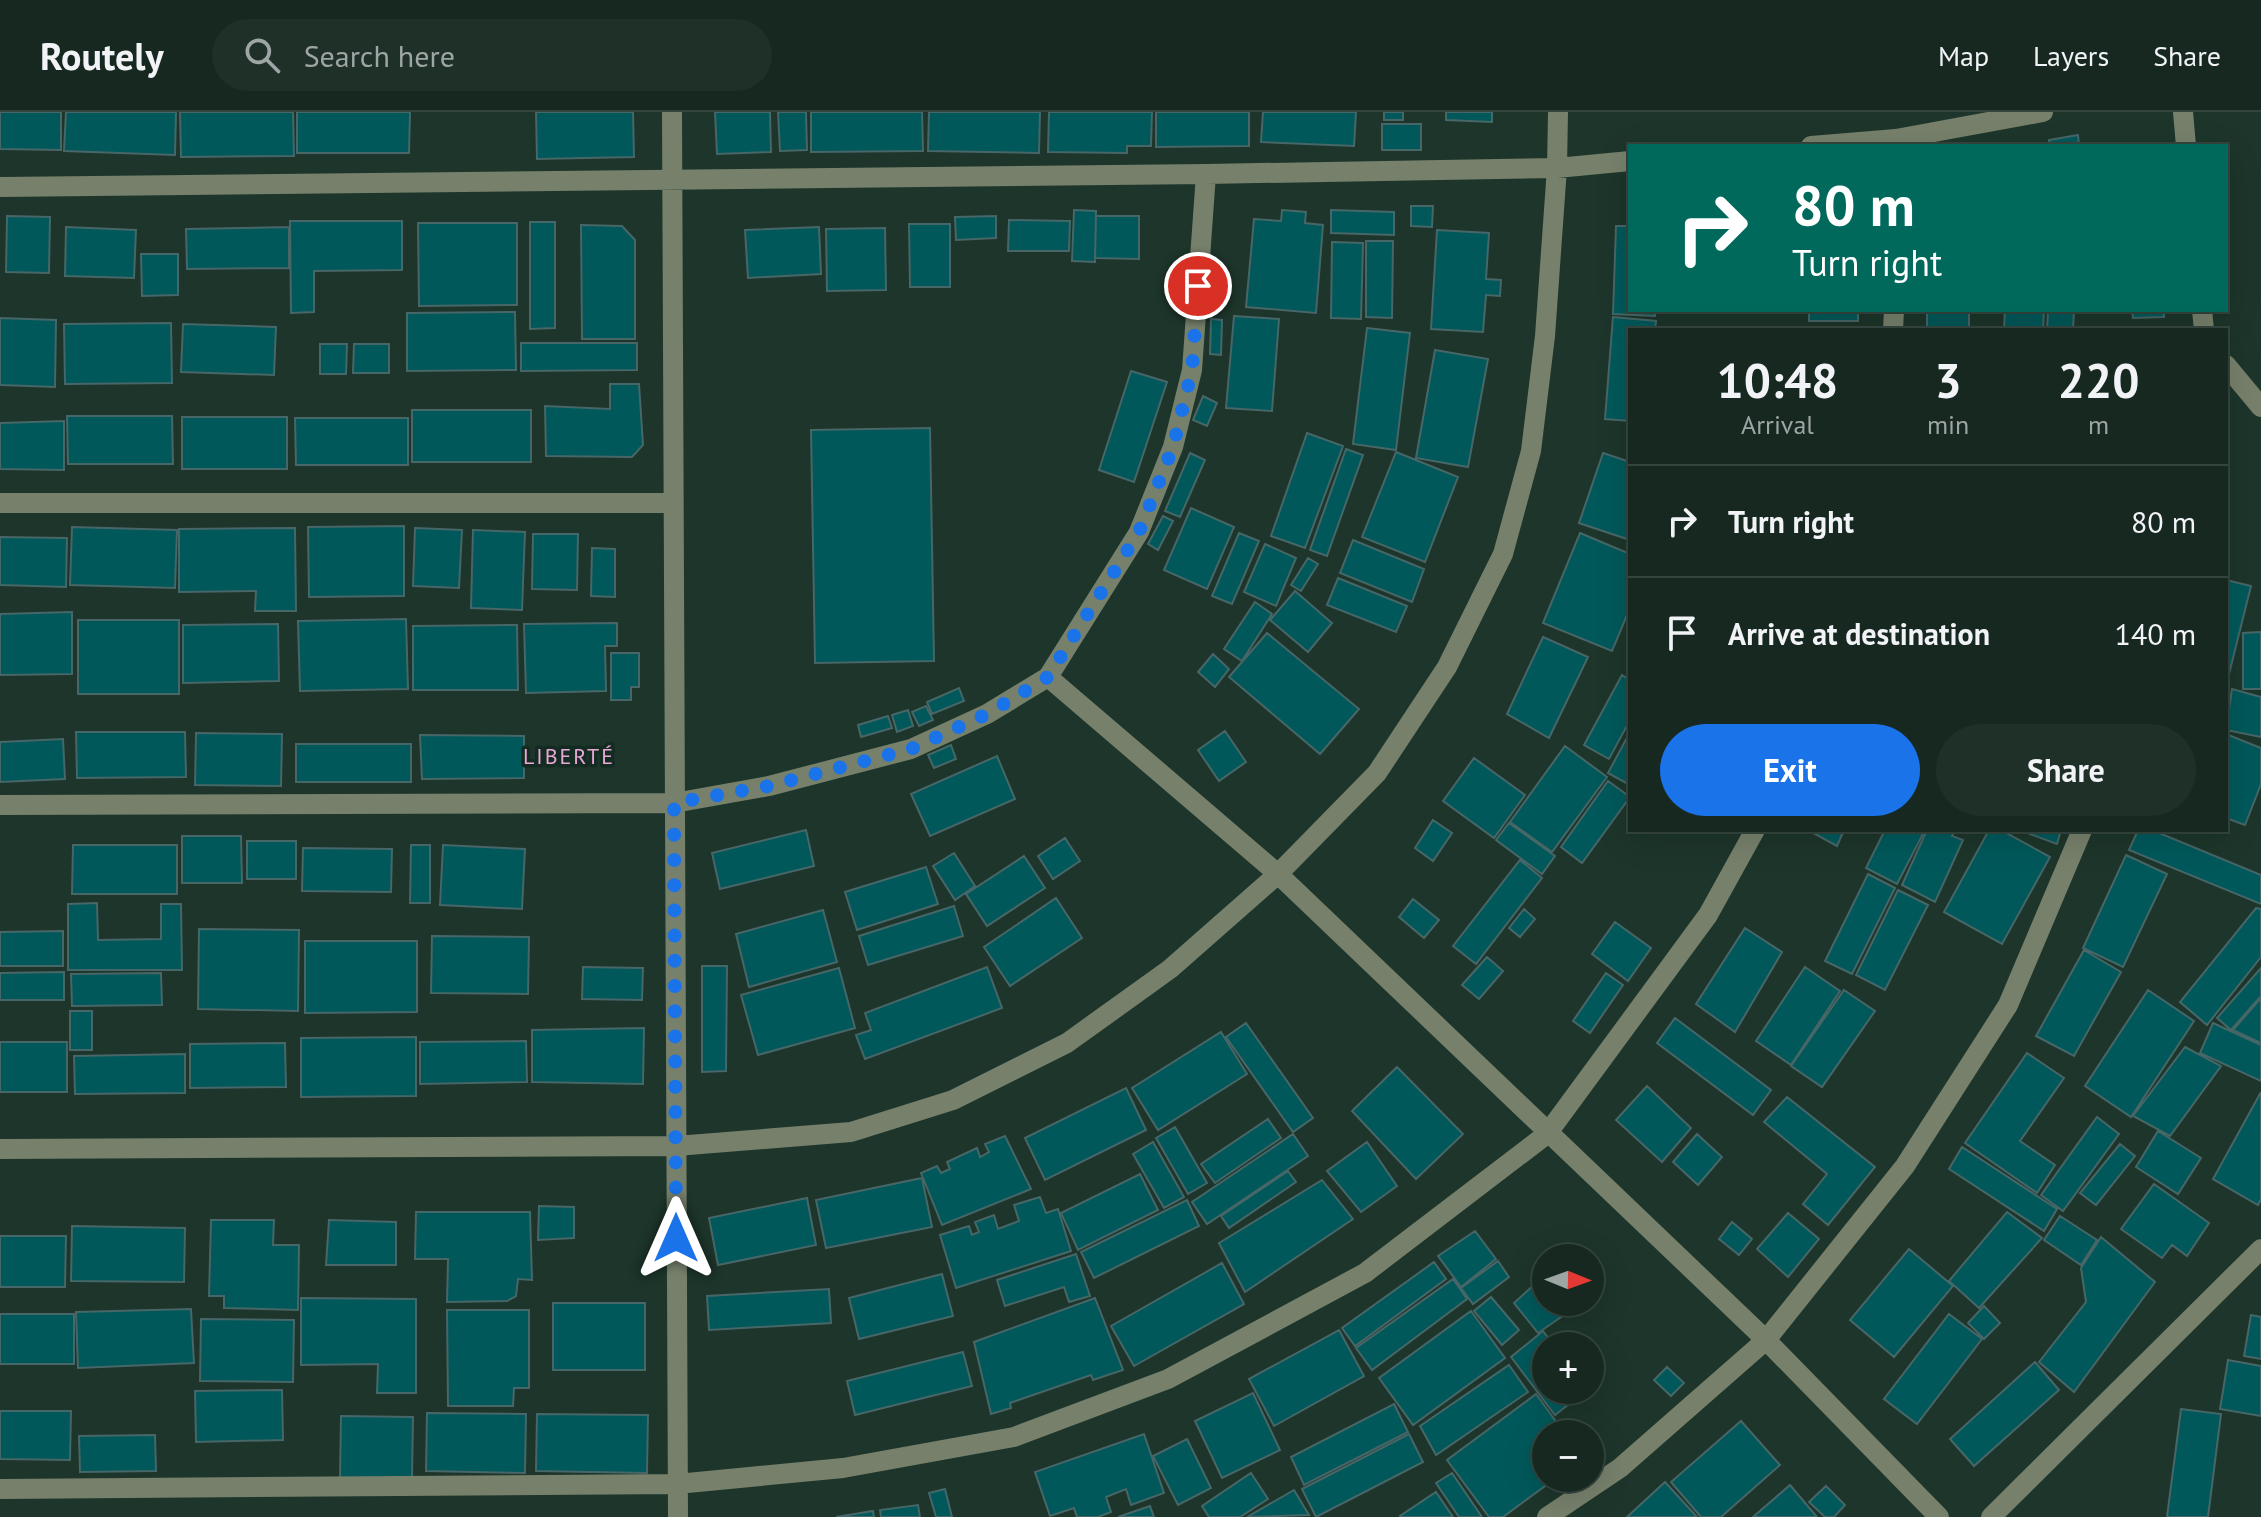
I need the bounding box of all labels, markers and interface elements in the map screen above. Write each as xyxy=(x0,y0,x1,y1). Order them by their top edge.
search box xyxy=(212,19,772,91)
text: Routely xyxy=(40,31,164,80)
icon: search xyxy=(240,33,284,77)
text: Search here xyxy=(304,36,455,75)
text: Map xyxy=(1938,37,1989,74)
text: Layers xyxy=(2033,37,2109,74)
text: Share xyxy=(2153,37,2221,74)
text: 80 m xyxy=(1792,169,1915,241)
icon: right xyxy=(1660,176,1764,280)
text: Turn right xyxy=(1792,239,1942,286)
pin xyxy=(1164,252,1232,320)
icon: arrive xyxy=(1176,264,1220,308)
text: 10:48 xyxy=(1717,349,1838,411)
text: 3 xyxy=(1934,349,1962,411)
text: 220 xyxy=(2058,349,2139,411)
text: Arrival xyxy=(1741,408,1814,441)
text: min xyxy=(1927,408,1969,441)
text: m xyxy=(2088,408,2109,441)
icon: right xyxy=(1660,499,1704,543)
text: Turn right xyxy=(1728,502,1854,541)
text: 80 m xyxy=(2131,502,2196,541)
icon: arrive xyxy=(1660,611,1704,655)
text: Arrive at destination xyxy=(1728,614,1990,653)
text: 140 m xyxy=(2115,614,2196,653)
button: Exit xyxy=(1660,724,1920,816)
button: Share xyxy=(1936,724,2196,816)
district label: LIBERTÉ xyxy=(523,742,615,770)
position arrow xyxy=(634,1196,718,1280)
north arrow xyxy=(1532,1244,1604,1316)
map controls xyxy=(1532,1244,1604,1492)
button: + xyxy=(1532,1332,1604,1404)
button: − xyxy=(1532,1420,1604,1492)

